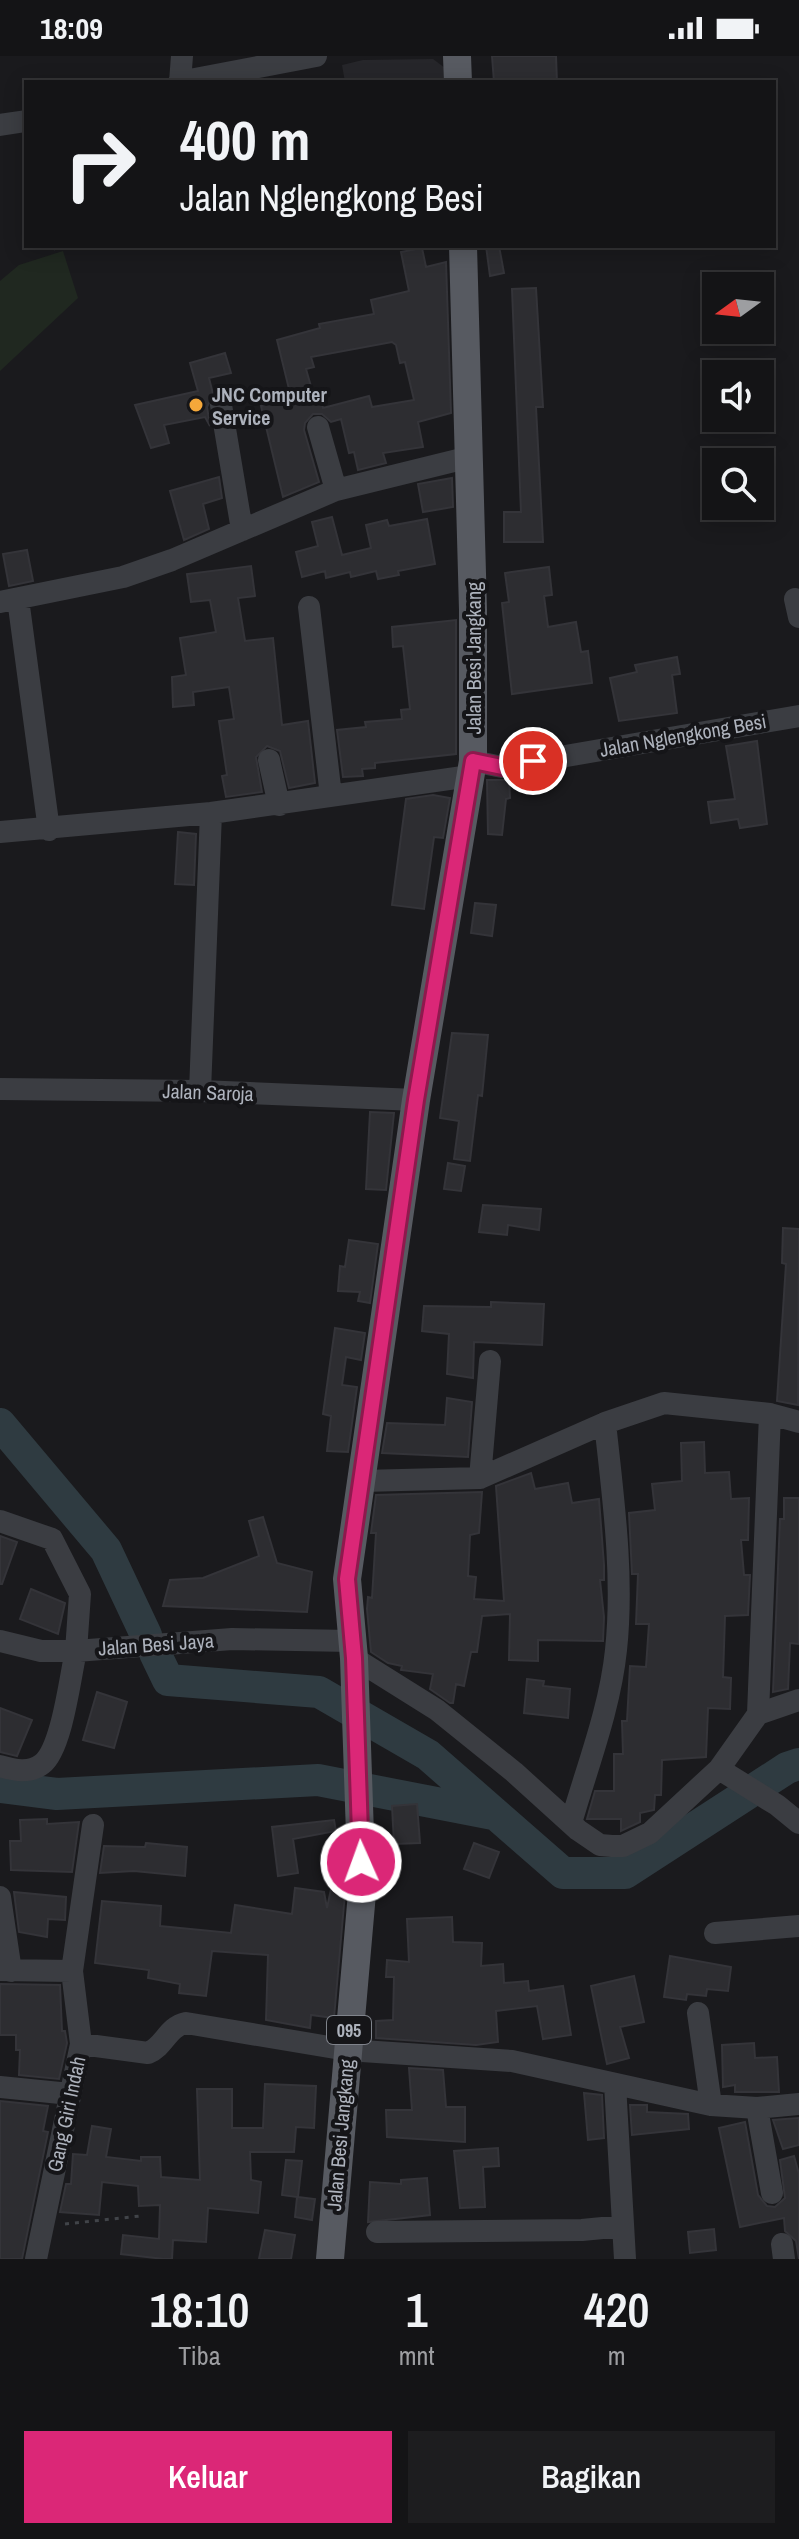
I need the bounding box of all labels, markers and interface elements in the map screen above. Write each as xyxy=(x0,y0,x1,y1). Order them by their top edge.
text: 18:09 xyxy=(40,8,103,48)
text: 400 m xyxy=(180,102,310,177)
icon: right xyxy=(48,112,152,216)
text: Jalan Nglengkong Besi xyxy=(180,174,484,222)
north arrow xyxy=(702,272,774,344)
map controls xyxy=(702,272,774,520)
button: sound xyxy=(702,360,774,432)
place label: JNC Computer Service xyxy=(212,381,327,431)
marker: JNC Computer Service xyxy=(187,396,205,414)
button: search xyxy=(702,448,774,520)
street label: Jalan Besi Jangkang xyxy=(460,582,487,734)
street label: Jalan Nglengkong Besi xyxy=(598,707,768,763)
pin xyxy=(499,727,567,795)
icon: arrive xyxy=(511,739,555,783)
street label: Jalan Saroja xyxy=(162,1077,254,1107)
street label: Jalan Besi Jaya xyxy=(97,1626,215,1662)
position arrow xyxy=(319,1820,403,1904)
road number: 095 xyxy=(327,2016,371,2044)
street label: Gang Giri Indah xyxy=(41,2054,91,2174)
street label: Jalan Besi Jangkang xyxy=(320,2058,360,2212)
text: 18:10 xyxy=(149,2277,249,2342)
text: 1 xyxy=(406,2277,428,2342)
text: 420 xyxy=(584,2277,650,2342)
text: Tiba xyxy=(178,2338,221,2373)
text: mnt xyxy=(399,2338,434,2373)
text: m xyxy=(608,2338,626,2373)
button: Keluar xyxy=(24,2431,392,2523)
button: Bagikan xyxy=(408,2431,775,2523)

